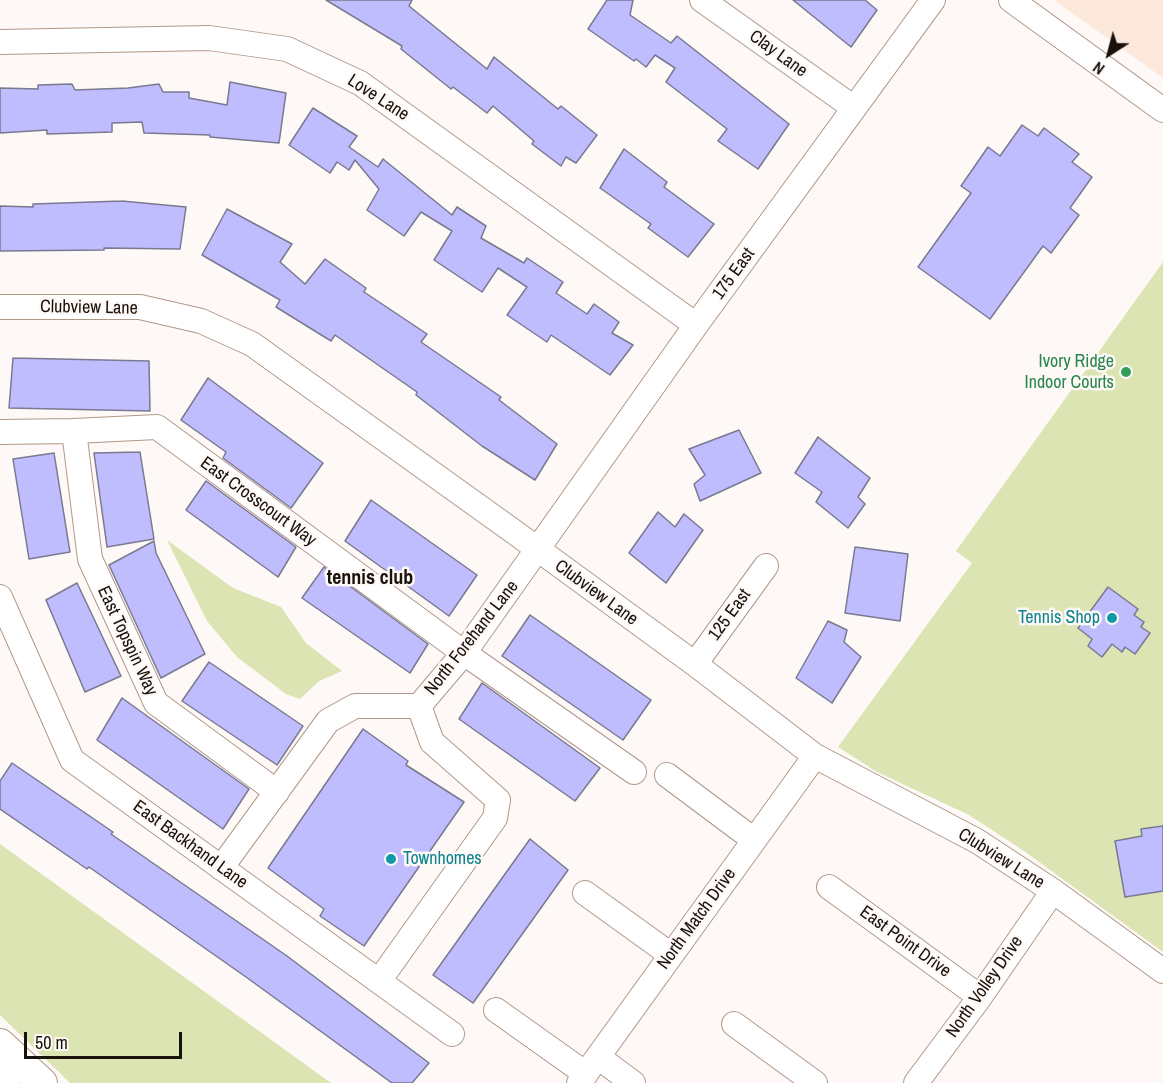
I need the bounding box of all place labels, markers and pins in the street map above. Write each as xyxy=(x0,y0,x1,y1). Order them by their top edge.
place label: Ivory Ridge Indoor Courts xyxy=(1025,351,1114,394)
marker: Ivory Ridge Indoor Courts xyxy=(1119,365,1133,379)
place label: Tennis Shop xyxy=(1018,607,1100,629)
marker: Tennis Shop xyxy=(1105,611,1119,625)
place label: Townhomes xyxy=(403,848,482,870)
marker: Townhomes xyxy=(384,852,398,866)

